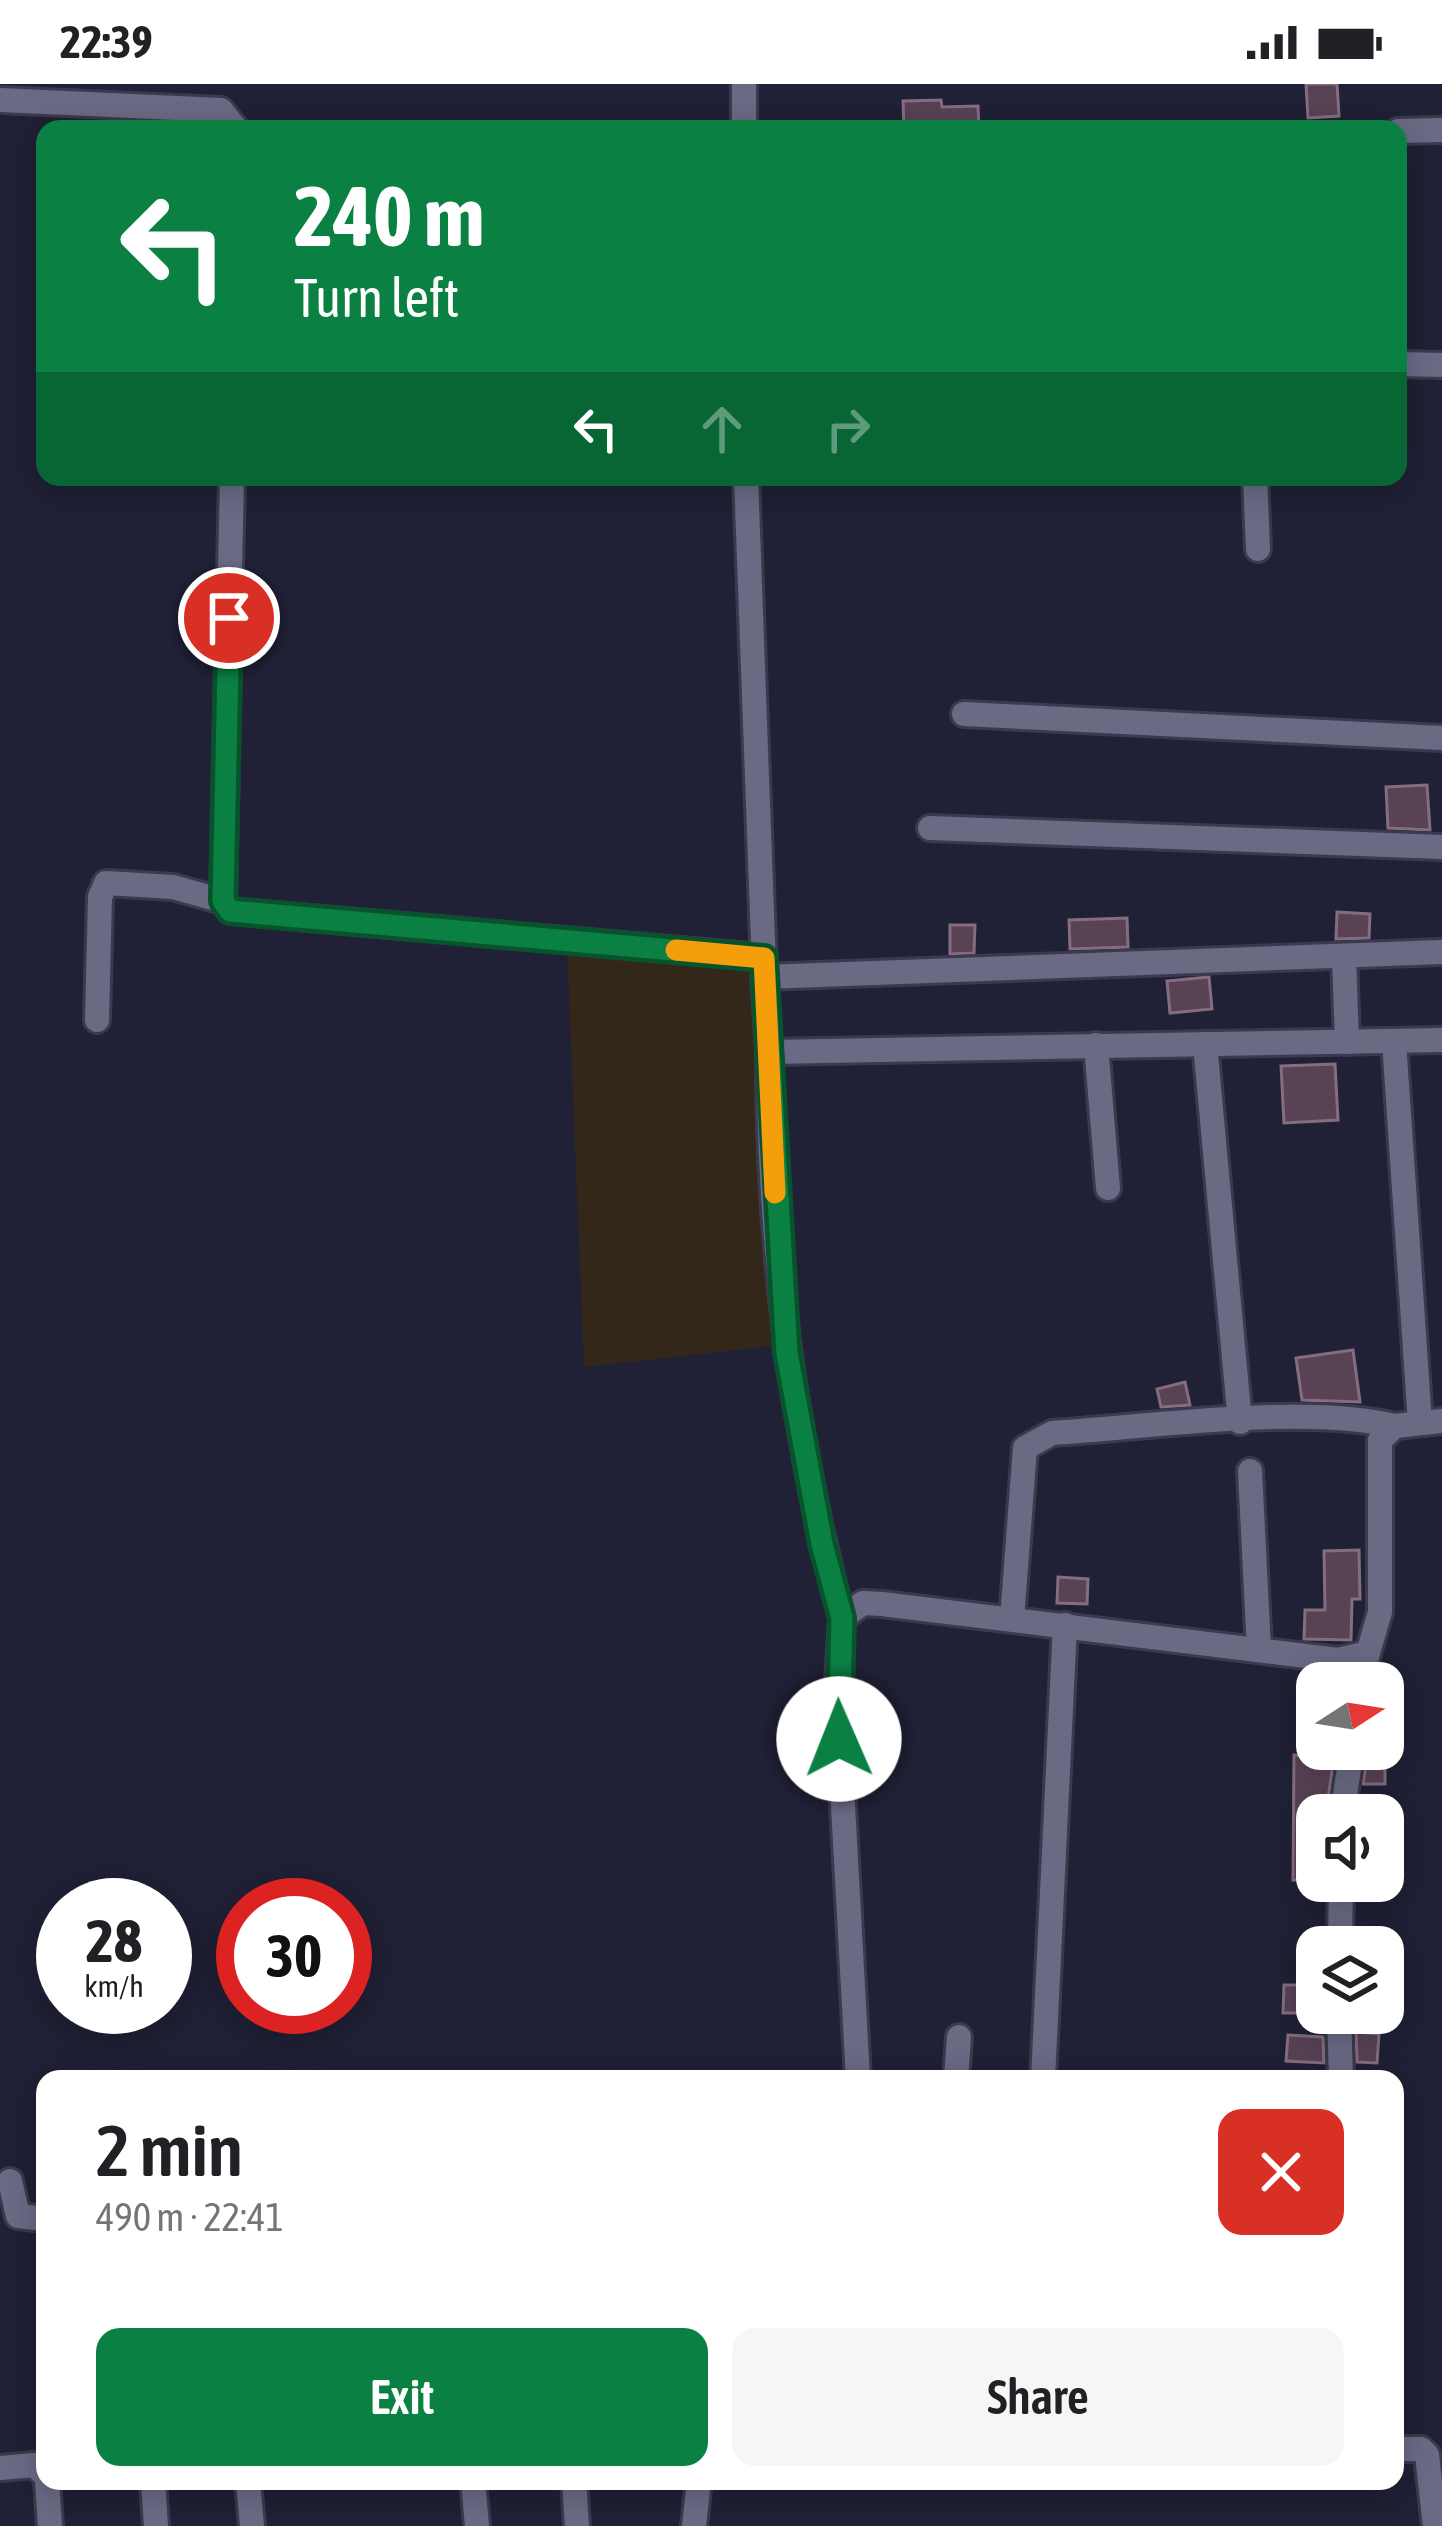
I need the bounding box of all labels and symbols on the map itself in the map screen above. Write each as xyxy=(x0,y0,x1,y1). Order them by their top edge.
pin xyxy=(178,567,280,669)
north arrow xyxy=(1296,1662,1404,1770)
position arrow xyxy=(776,1676,902,1802)
speed limit sign: 30 xyxy=(216,1878,372,2034)

